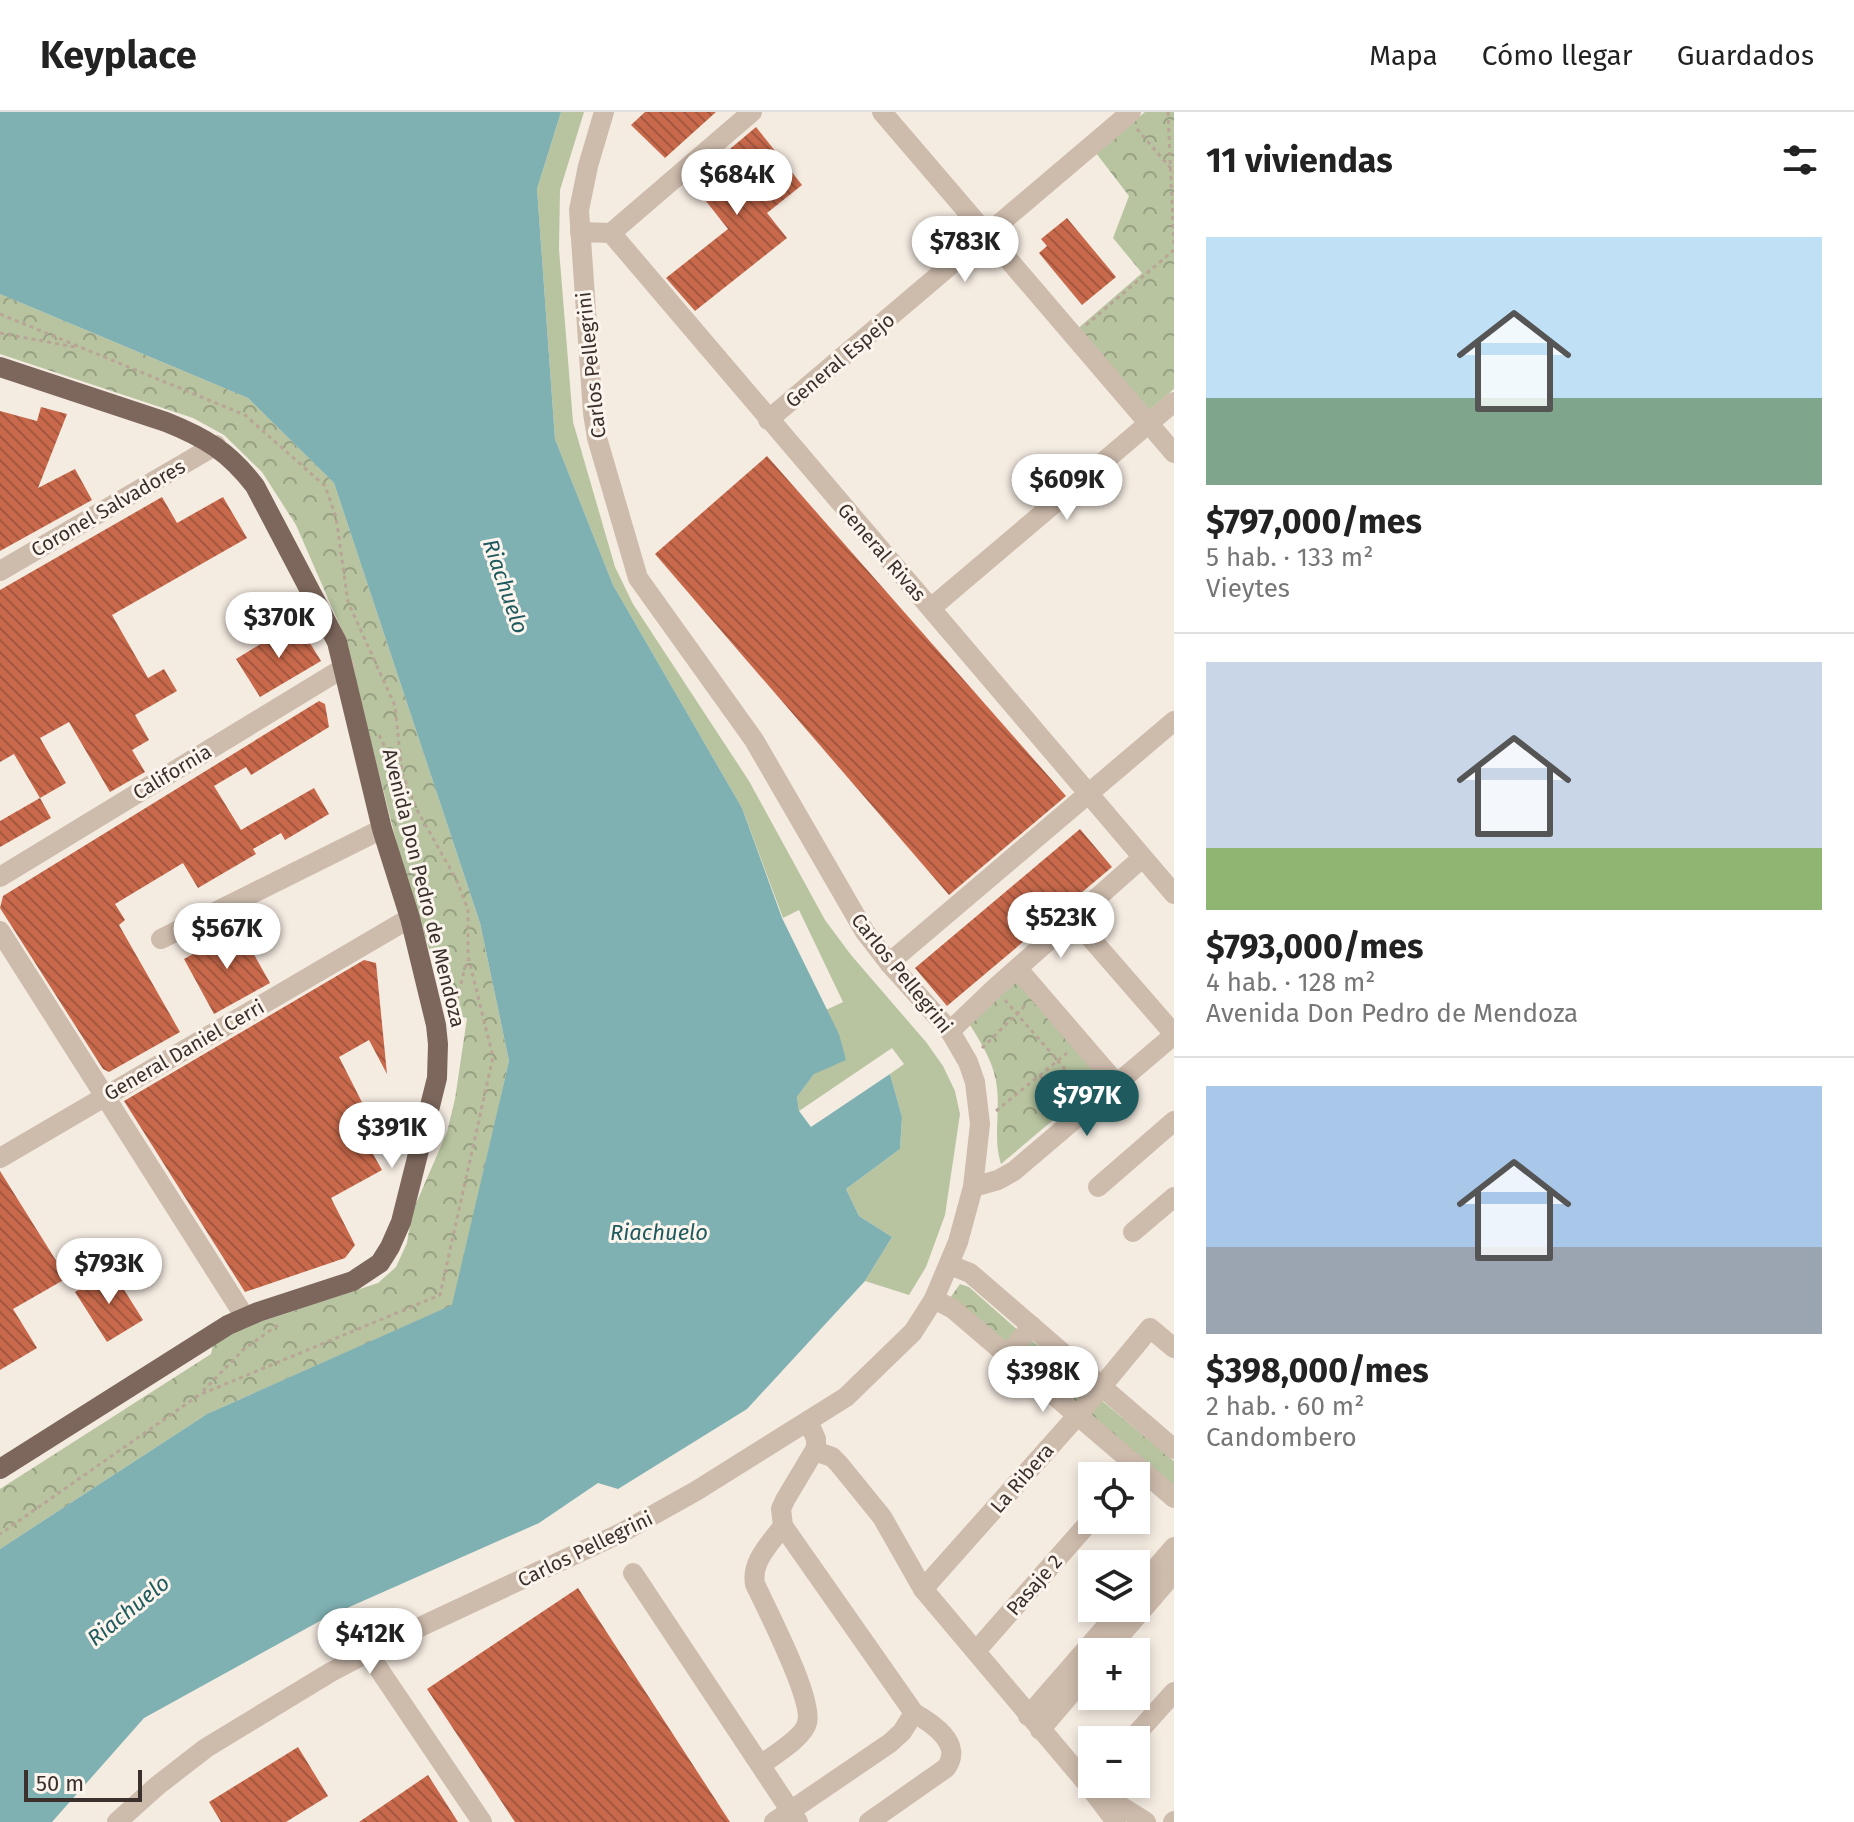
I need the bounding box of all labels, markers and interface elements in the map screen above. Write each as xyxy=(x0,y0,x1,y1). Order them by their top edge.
text: Keyplace xyxy=(40,32,197,78)
text: Mapa xyxy=(1369,39,1438,72)
text: Cómo llegar xyxy=(1482,39,1633,72)
text: Guardados xyxy=(1677,39,1814,72)
icon: filters xyxy=(1778,138,1822,182)
text: 11 viviendas xyxy=(1206,140,1393,181)
pin: $684K xyxy=(681,149,793,217)
text: $684K xyxy=(699,159,775,190)
pin: $783K xyxy=(909,216,1021,284)
text: $783K xyxy=(930,226,1000,257)
icon: home xyxy=(1442,289,1586,433)
street label: Carlos Pellegrini xyxy=(571,291,611,439)
street label: General Espejo xyxy=(781,307,899,413)
street label: Coronel Salvadores xyxy=(27,454,189,562)
pin: $609K xyxy=(1011,454,1123,522)
text: $609K xyxy=(1030,464,1104,495)
street label: General Rivas xyxy=(833,498,931,606)
text: $797,000/mes xyxy=(1206,501,1422,542)
water label: Riachuelo xyxy=(477,535,534,637)
text: 5 hab. · 133 m² xyxy=(1206,542,1373,573)
text: Vieytes xyxy=(1206,573,1290,604)
pin: $370K xyxy=(223,592,335,660)
text: $370K xyxy=(243,602,315,633)
icon: home xyxy=(1442,714,1586,858)
street label: California xyxy=(128,739,216,805)
street label: Avenida Don Pedro de Mendoza xyxy=(378,746,470,1030)
pin: $523K xyxy=(1005,892,1117,960)
text: $523K xyxy=(1025,902,1097,933)
pin: $567K xyxy=(171,903,283,971)
street label: Carlos Pellegrini xyxy=(846,908,958,1038)
text: $567K xyxy=(192,913,262,944)
text: $793,000/mes xyxy=(1206,926,1423,967)
text: 4 hab. · 128 m² xyxy=(1206,967,1375,998)
street label: General Daniel Cerri xyxy=(100,994,268,1106)
text: Avenida Don Pedro de Mendoza xyxy=(1206,998,1578,1029)
pin: $797K xyxy=(1031,1070,1143,1138)
text: $797K xyxy=(1053,1080,1121,1111)
pin: $391K xyxy=(336,1102,448,1170)
text: $391K xyxy=(357,1112,427,1143)
icon: home xyxy=(1442,1138,1586,1282)
water label: Riachuelo xyxy=(610,1219,708,1246)
pin: $793K xyxy=(53,1238,165,1306)
text: $793K xyxy=(74,1248,144,1279)
pin: $398K xyxy=(987,1346,1099,1414)
text: $398,000/mes xyxy=(1206,1350,1429,1391)
text: $398K xyxy=(1006,1356,1080,1387)
text: 2 hab. · 60 m² xyxy=(1206,1391,1364,1422)
text: Candombero xyxy=(1206,1422,1357,1453)
street label: La Ribera xyxy=(985,1438,1059,1518)
map controls xyxy=(1078,1462,1150,1798)
button: locate xyxy=(1078,1462,1150,1534)
street label: Carlos Pellegrini xyxy=(514,1506,656,1592)
street label: Pasaje 2 xyxy=(1001,1550,1067,1620)
button: layers xyxy=(1078,1550,1150,1622)
water label: Riachuelo xyxy=(82,1569,175,1652)
pin: $412K xyxy=(314,1608,426,1676)
text: $412K xyxy=(335,1618,405,1649)
button: + xyxy=(1078,1638,1150,1710)
button: − xyxy=(1078,1726,1150,1798)
scale bar xyxy=(24,1766,142,1802)
text: 50 m xyxy=(36,1770,84,1797)

